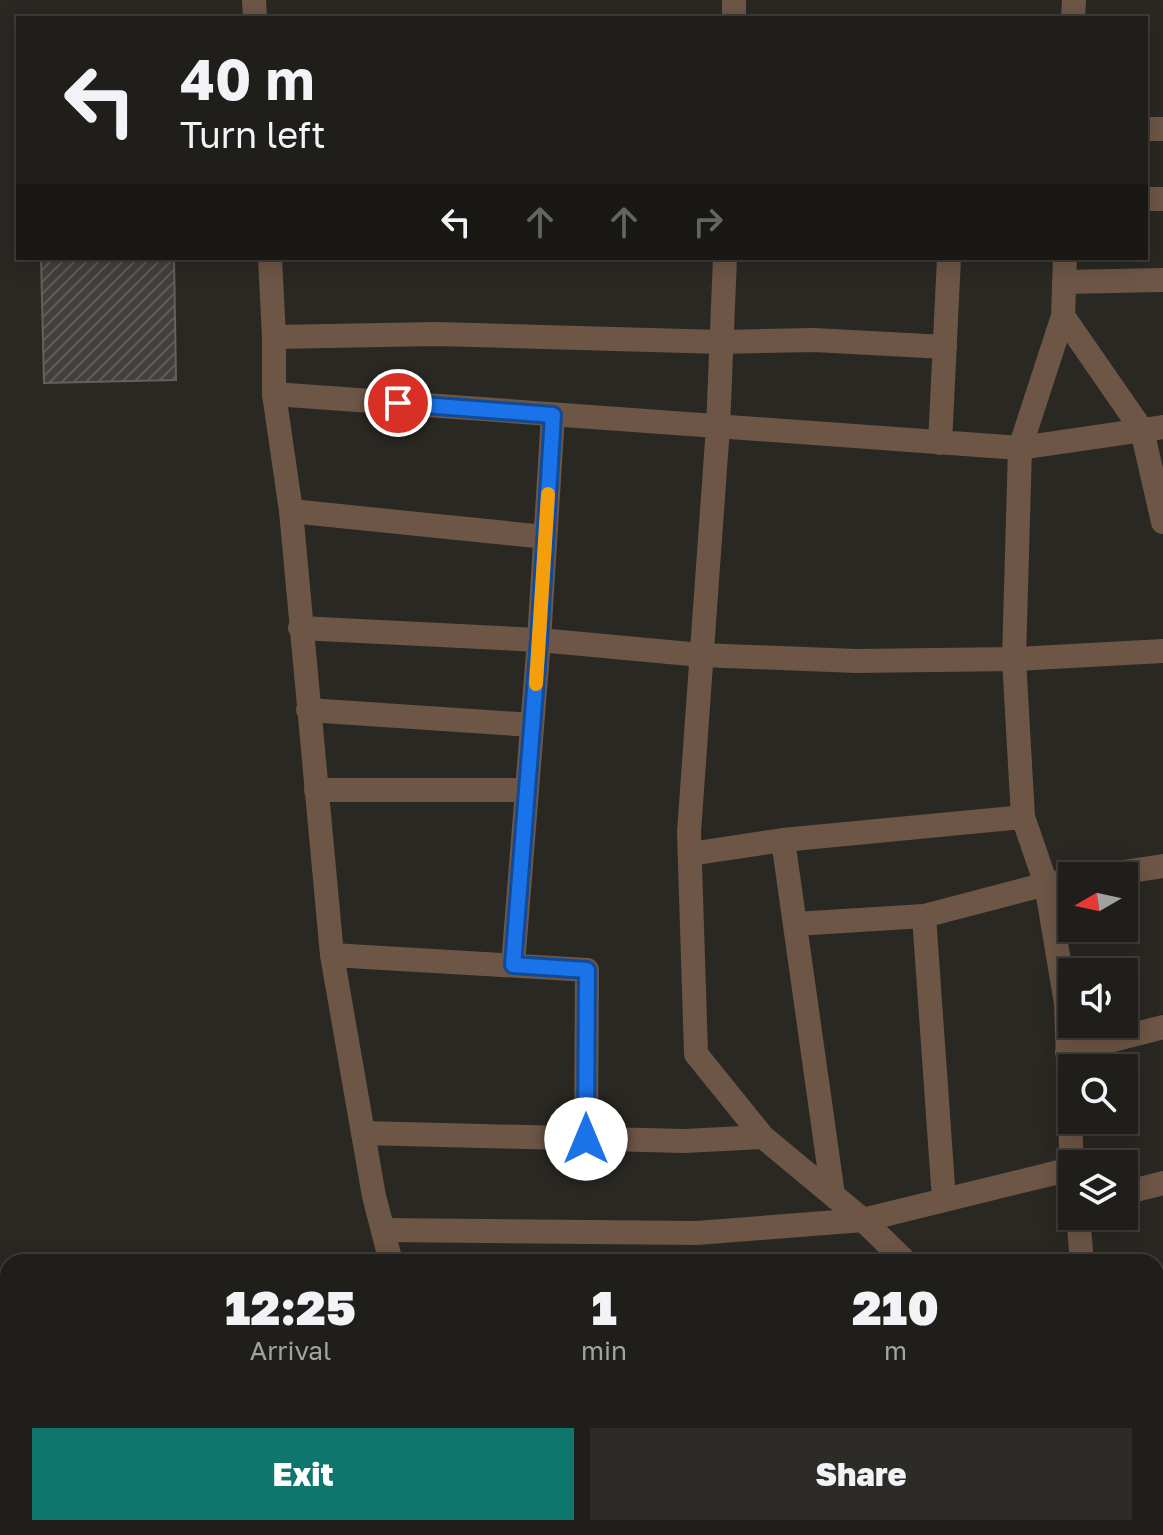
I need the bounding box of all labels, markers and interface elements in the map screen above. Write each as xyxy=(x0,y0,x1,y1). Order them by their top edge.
text: 40 m xyxy=(180,45,314,112)
icon: left xyxy=(48,48,152,152)
text: Turn left xyxy=(180,113,326,156)
icon: left xyxy=(434,200,478,244)
icon: ahead xyxy=(518,200,562,244)
icon: ahead xyxy=(602,200,646,244)
icon: right xyxy=(686,200,730,244)
pin xyxy=(364,369,432,437)
icon: arrive xyxy=(376,381,420,425)
north arrow xyxy=(1058,862,1138,942)
map controls xyxy=(1058,862,1138,1230)
button: sound xyxy=(1058,958,1138,1038)
button: search xyxy=(1058,1054,1138,1134)
position arrow xyxy=(544,1097,628,1181)
button: layers xyxy=(1058,1150,1138,1230)
text: 12:25 xyxy=(225,1278,356,1336)
text: 1 xyxy=(591,1278,617,1336)
text: 210 xyxy=(852,1278,939,1336)
text: Arrival xyxy=(250,1335,331,1366)
text: min xyxy=(581,1335,627,1366)
text: m xyxy=(884,1335,907,1366)
button: Exit xyxy=(32,1428,574,1520)
button: Share xyxy=(590,1428,1132,1520)

